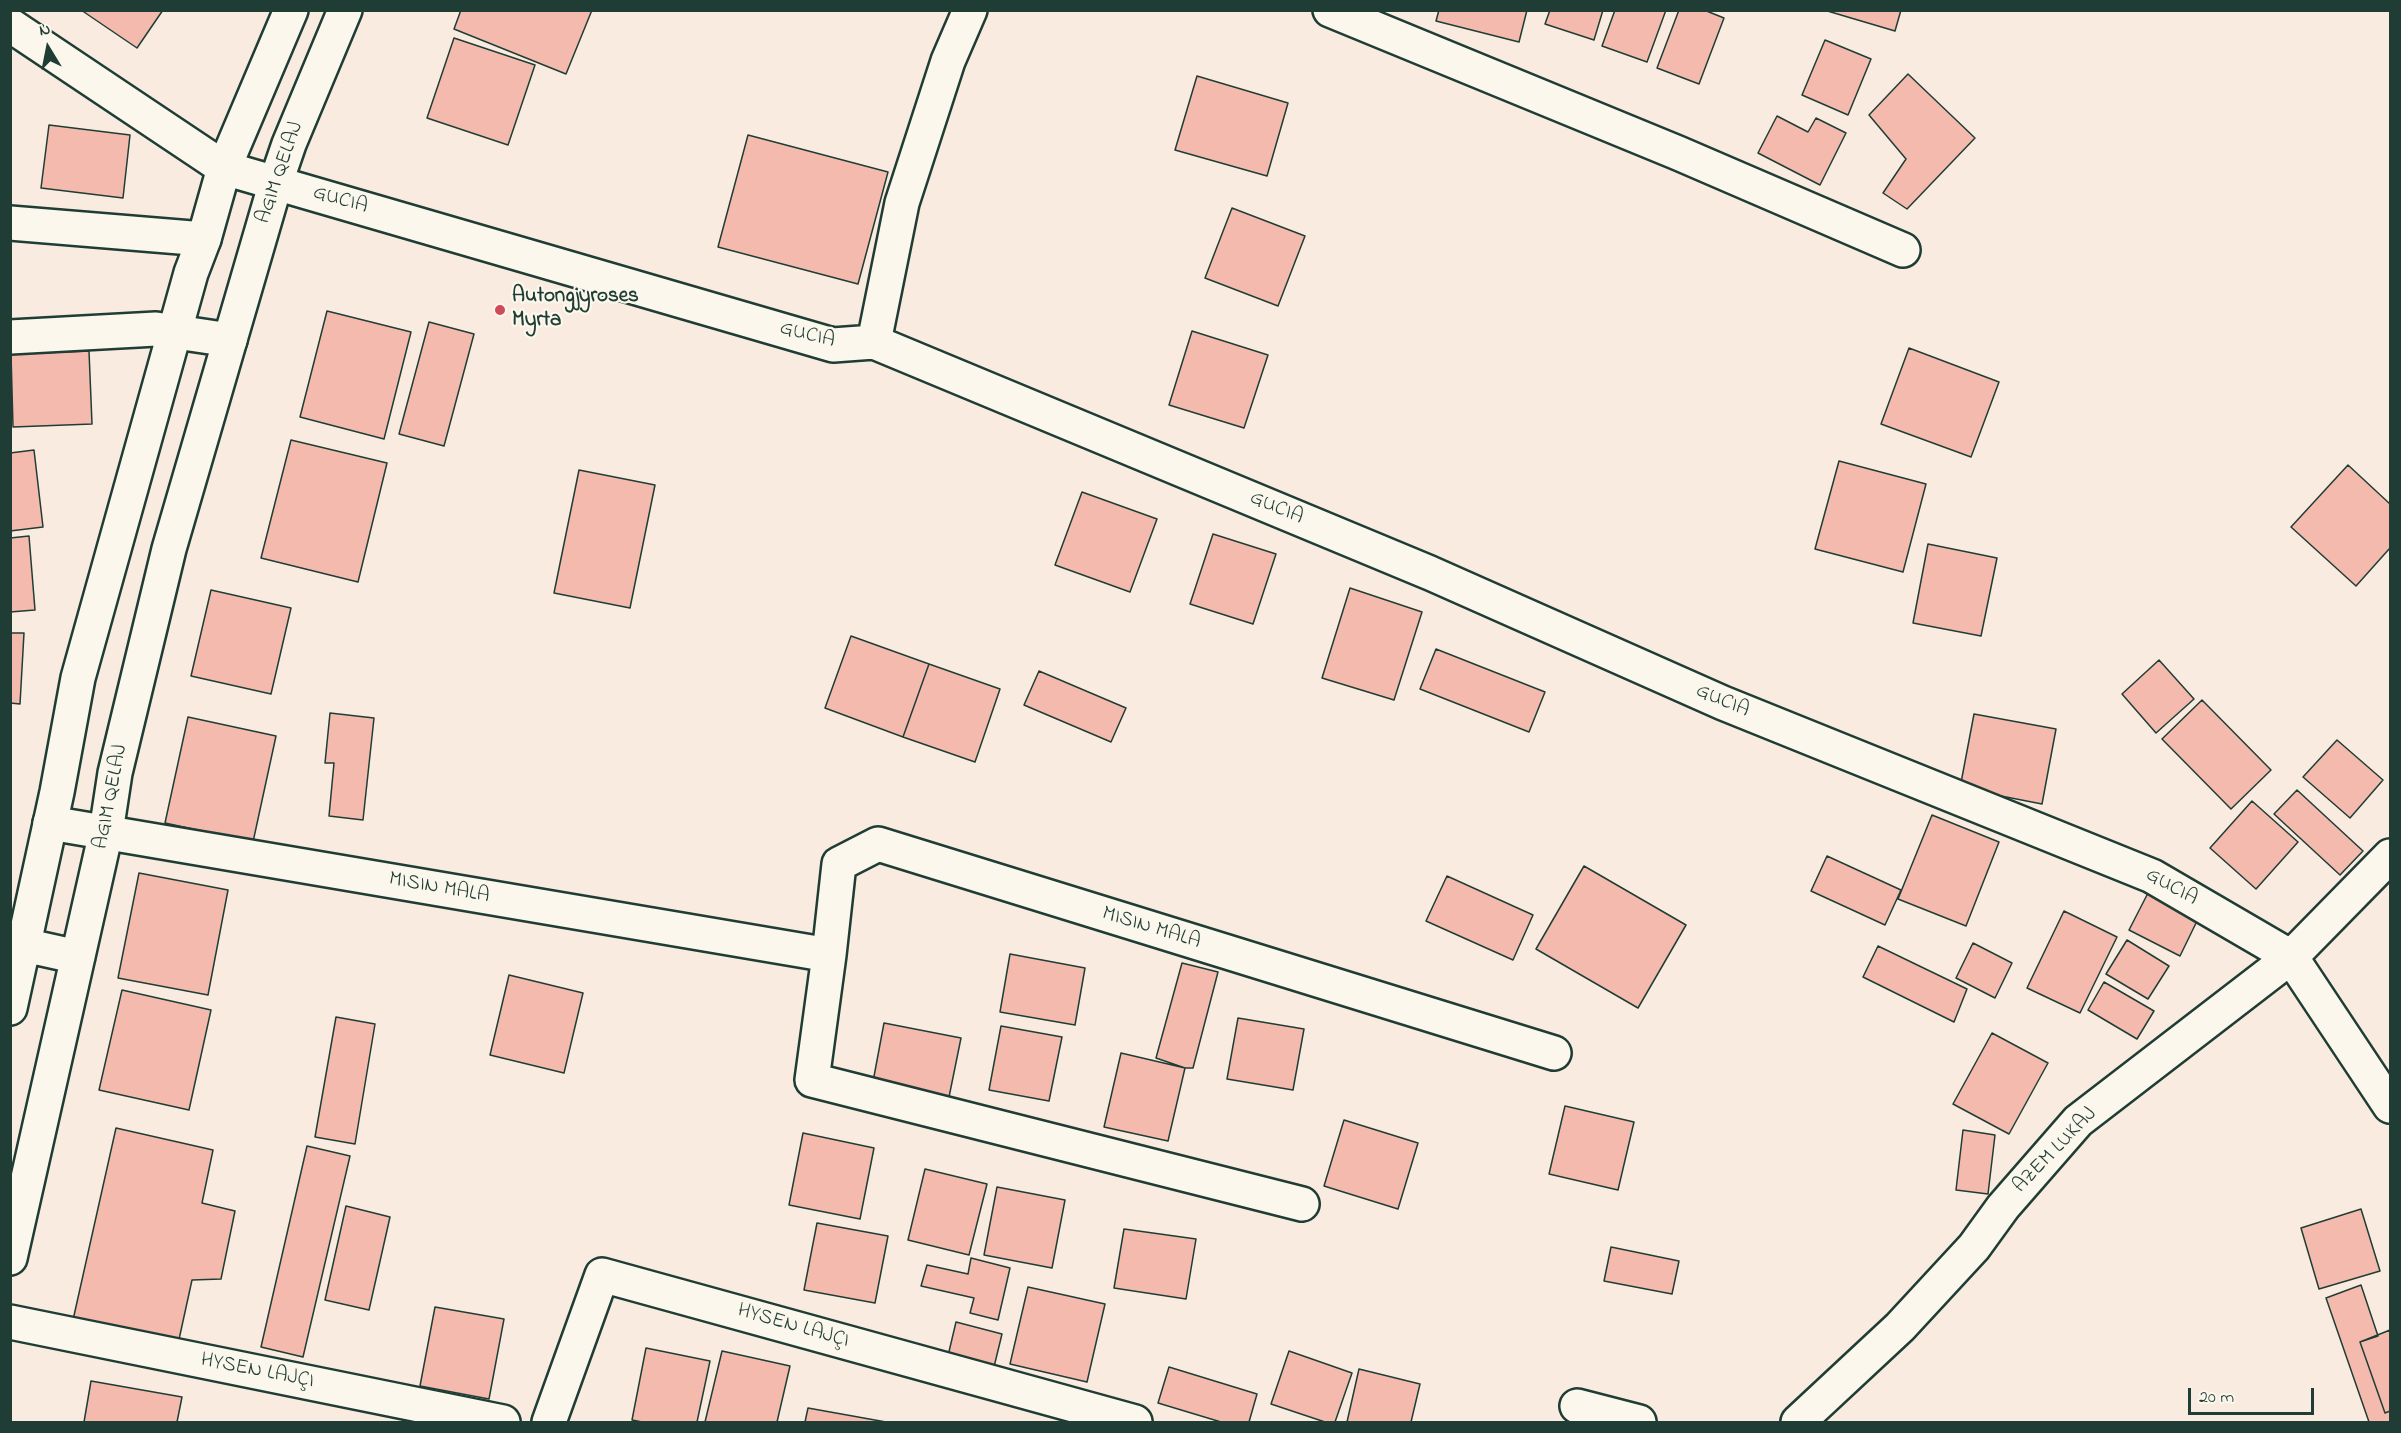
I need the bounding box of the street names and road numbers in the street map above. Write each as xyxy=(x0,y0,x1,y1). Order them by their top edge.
street label: AGIM QELAJ xyxy=(252,119,310,227)
street label: GUCIA xyxy=(310,181,370,221)
street label: GUCIA xyxy=(777,317,837,355)
street label: GUCIA xyxy=(1245,486,1307,532)
street label: GUCIA xyxy=(1691,679,1753,725)
street label: AGIM QELAJ xyxy=(89,742,135,852)
street label: GUCIA xyxy=(2140,863,2202,913)
street label: MISIN MALA xyxy=(387,868,491,910)
street label: MISIN MALA xyxy=(1099,902,1203,956)
street label: AZEM LUKAJ xyxy=(2009,1103,2103,1199)
street label: HYSEN LAJÇI xyxy=(734,1299,852,1355)
street label: HYSEN LAJÇI xyxy=(198,1349,316,1395)

